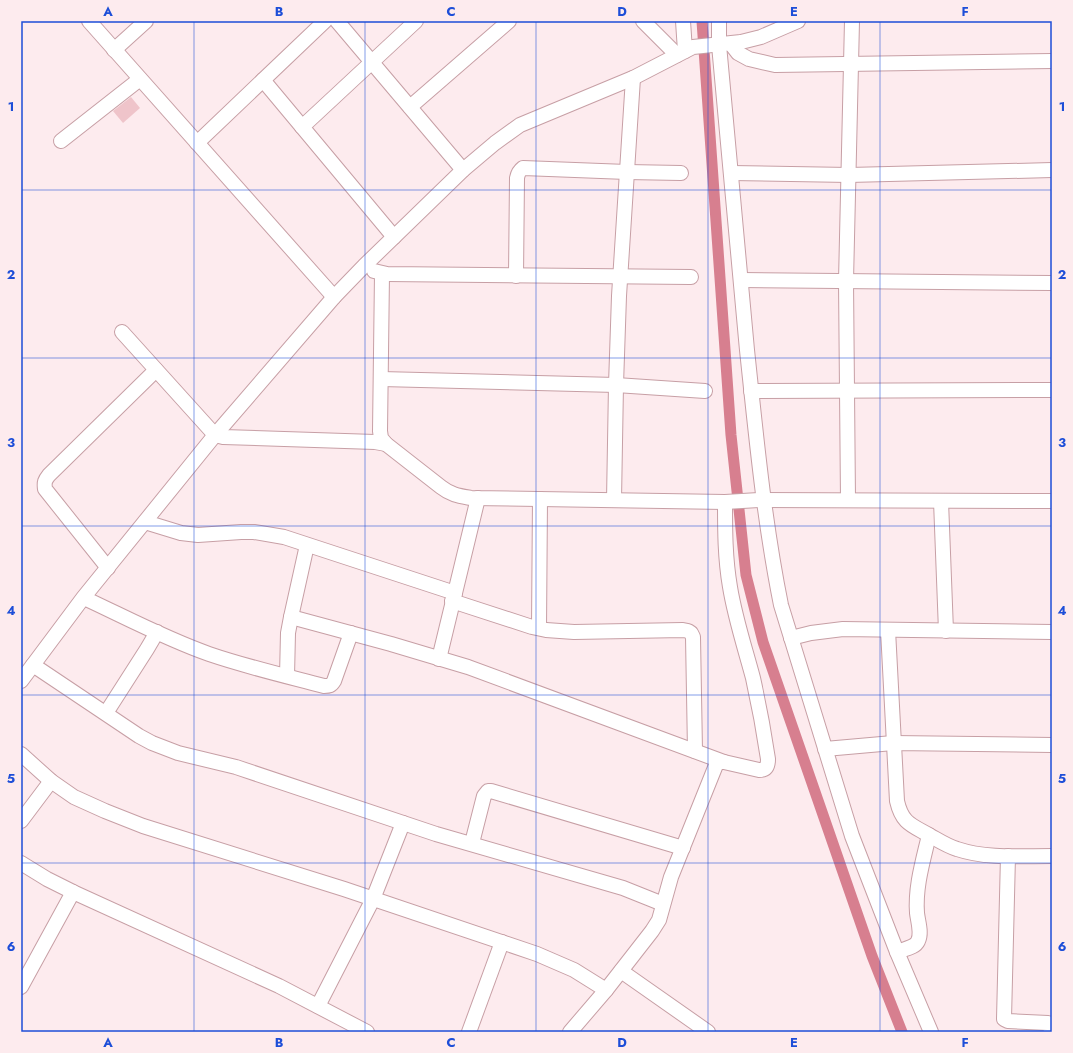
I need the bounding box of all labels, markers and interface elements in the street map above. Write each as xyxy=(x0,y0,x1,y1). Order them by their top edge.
text: A xyxy=(102,2,113,21)
text: B xyxy=(275,2,284,21)
text: C xyxy=(446,2,456,21)
text: D xyxy=(617,2,627,21)
text: E xyxy=(790,2,798,21)
text: F xyxy=(961,2,969,21)
text: 1 xyxy=(8,97,14,116)
text: 1 xyxy=(1059,97,1065,116)
text: 2 xyxy=(7,265,15,284)
text: 2 xyxy=(1058,265,1066,284)
text: 3 xyxy=(7,433,15,452)
text: 3 xyxy=(1058,433,1066,452)
text: 4 xyxy=(6,601,16,620)
text: 4 xyxy=(1057,601,1067,620)
text: 5 xyxy=(7,769,15,788)
text: 5 xyxy=(1058,769,1066,788)
text: 6 xyxy=(7,937,16,956)
text: 6 xyxy=(1058,937,1067,956)
text: A xyxy=(102,1033,113,1052)
text: B xyxy=(275,1033,284,1052)
text: C xyxy=(446,1033,456,1052)
text: D xyxy=(617,1033,627,1052)
text: E xyxy=(790,1033,798,1052)
text: F xyxy=(961,1033,969,1052)

